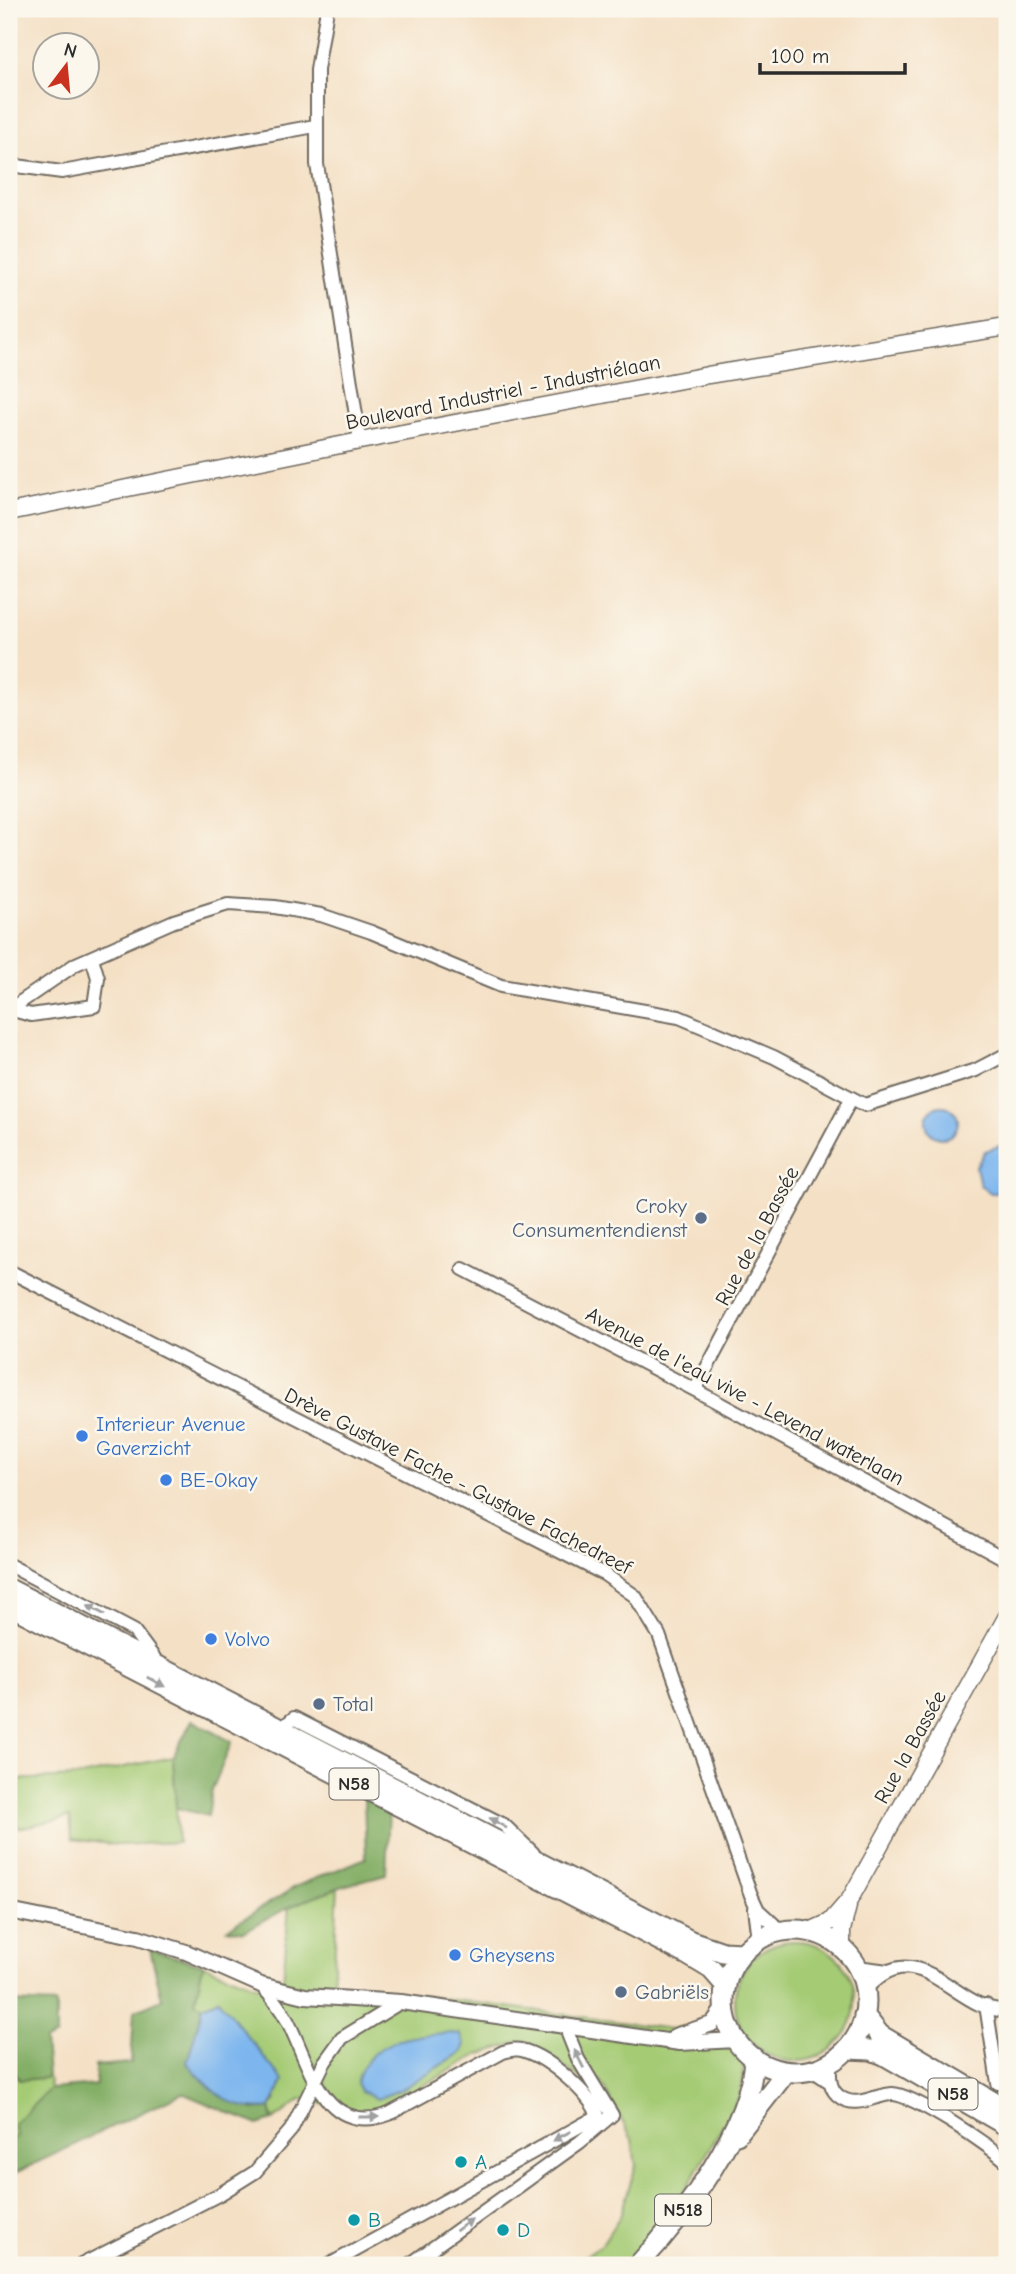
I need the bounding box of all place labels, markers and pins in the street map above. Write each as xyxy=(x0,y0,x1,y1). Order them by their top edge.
place label: Croky Consumentendienst xyxy=(512,1194,688,1242)
marker: Croky Consumentendienst xyxy=(693,1210,709,1226)
place label: Interieur Avenue Gaverzicht xyxy=(96,1412,245,1460)
marker: Interieur Avenue Gaverzicht xyxy=(74,1428,90,1444)
place label: BE-Okay xyxy=(180,1468,258,1492)
marker: BE-Okay xyxy=(158,1472,174,1488)
place label: Volvo xyxy=(225,1627,270,1651)
marker: Volvo xyxy=(203,1631,219,1647)
place label: Total xyxy=(333,1692,374,1716)
marker: Total xyxy=(311,1696,327,1712)
place label: Gheysens xyxy=(469,1943,555,1967)
marker: Gheysens xyxy=(447,1947,463,1963)
place label: Gabriëls xyxy=(635,1980,709,2004)
marker: Gabriëls xyxy=(613,1984,629,2000)
place label: A xyxy=(475,2150,487,2174)
marker: A xyxy=(453,2154,469,2170)
place label: B xyxy=(368,2208,381,2232)
marker: B xyxy=(346,2212,362,2228)
place label: D xyxy=(517,2218,530,2242)
marker: D xyxy=(495,2222,511,2238)

